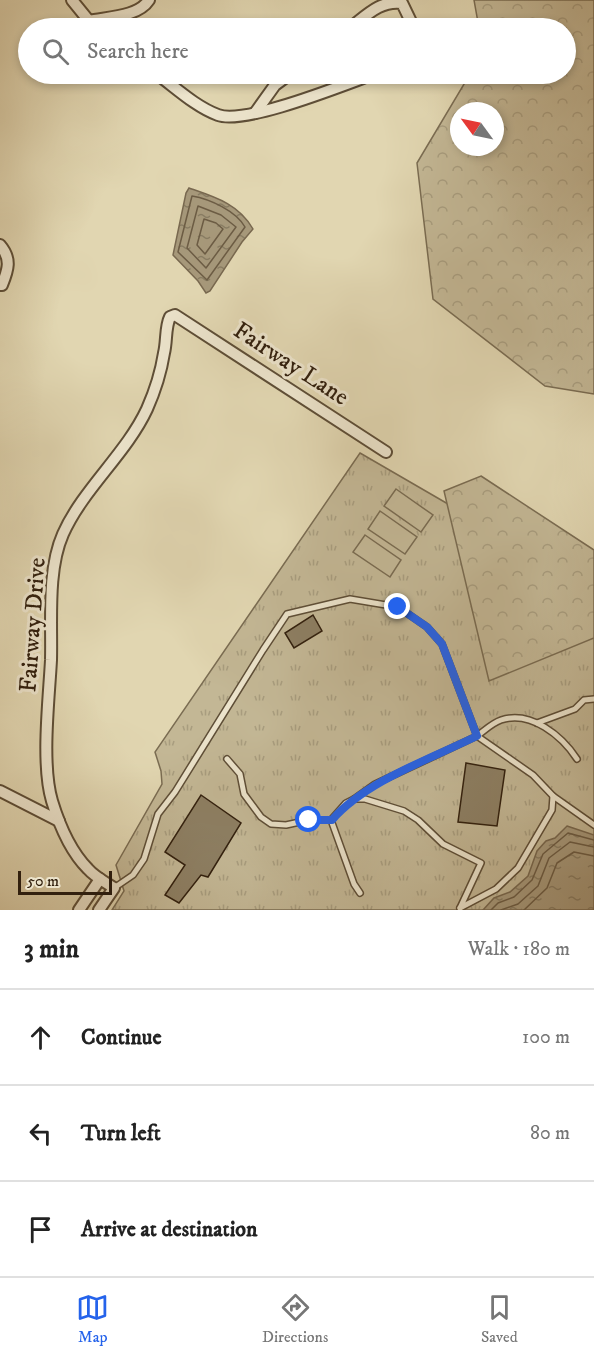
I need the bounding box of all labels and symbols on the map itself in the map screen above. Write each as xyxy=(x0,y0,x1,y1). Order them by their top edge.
north arrow xyxy=(450,102,504,156)
street label: Fairway Lane xyxy=(228,316,354,412)
street label: Fairway Drive xyxy=(13,557,53,693)
route end xyxy=(384,593,410,619)
route start xyxy=(295,806,321,832)
scale bar xyxy=(18,868,112,896)

